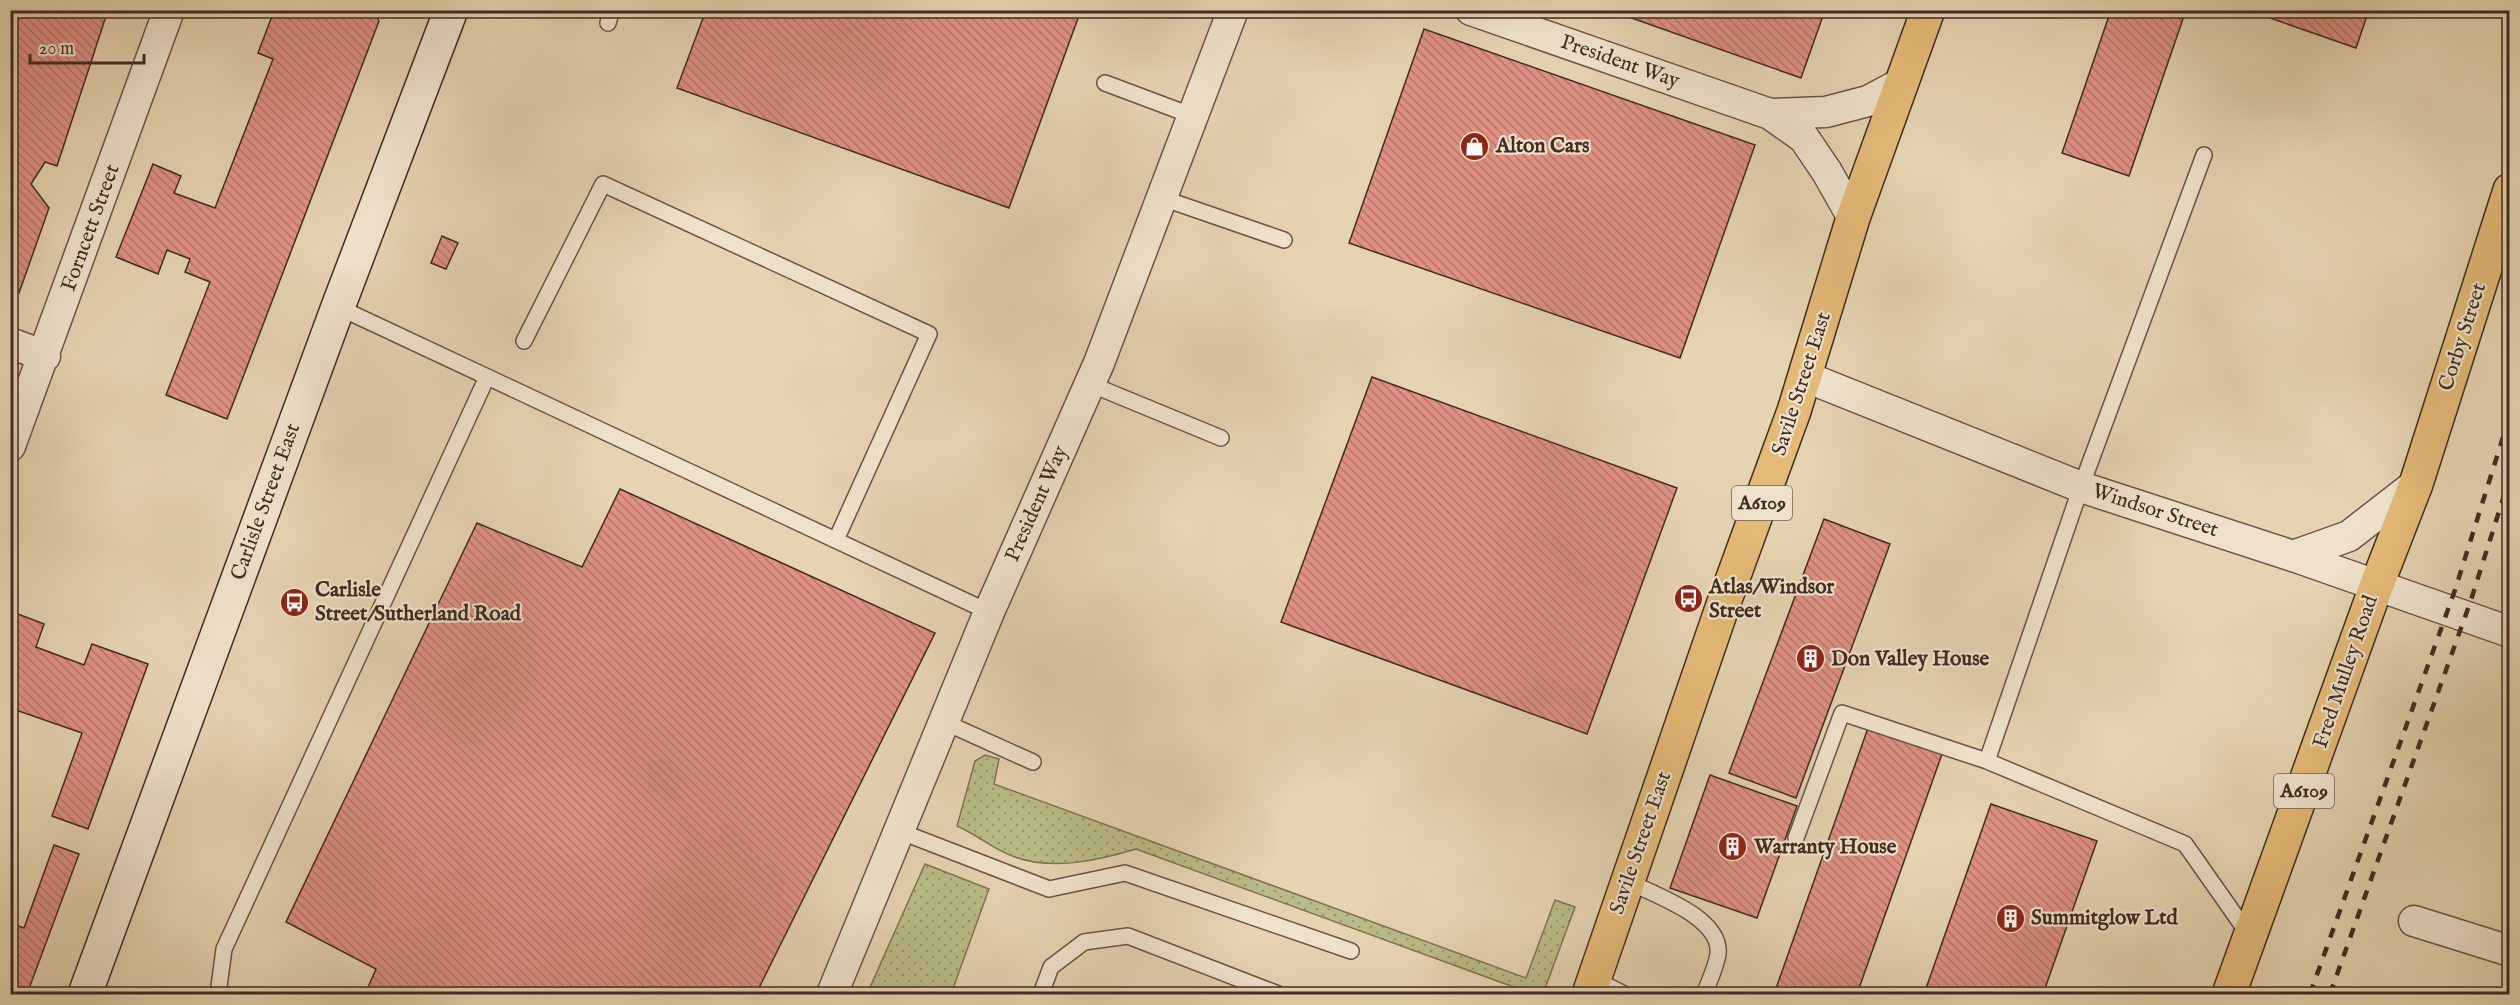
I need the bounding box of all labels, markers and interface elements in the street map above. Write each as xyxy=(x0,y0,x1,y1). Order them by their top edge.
scale bar xyxy=(30,27,144,65)
street label: President Way xyxy=(1557,29,1684,95)
text: 20 m xyxy=(39,38,74,61)
shop icon: Alton Cars xyxy=(1459,130,1491,162)
place label: Alton Cars xyxy=(1495,133,1589,160)
street label: Forncett Street xyxy=(56,161,126,295)
street label: Corby Street xyxy=(2433,280,2493,394)
street label: Savile Street East xyxy=(1766,309,1838,459)
street label: Carlisle Street East xyxy=(225,420,307,584)
street label: President Way xyxy=(999,441,1075,566)
street label: Windsor Street xyxy=(2088,478,2222,544)
road number: A6109 xyxy=(1732,486,1792,520)
place label: Atlas/Windsor Street xyxy=(1708,574,1834,625)
place label: Carlisle Street/Sutherland Road xyxy=(315,577,522,628)
bus stop icon: Atlas/Windsor Street xyxy=(1672,583,1704,615)
bus stop icon: Carlisle Street/Sutherland Road xyxy=(278,586,310,618)
street label: Fred Mulley Road xyxy=(2307,591,2385,752)
building icon: Don Valley House xyxy=(1794,643,1826,675)
place label: Don Valley House xyxy=(1831,646,1990,673)
street label: Savile Street East xyxy=(1604,768,1678,918)
road number: A6109 xyxy=(2274,774,2334,808)
building icon: Warranty House xyxy=(1717,831,1749,863)
place label: Warranty House xyxy=(1753,834,1897,861)
building icon: Summitglow Ltd xyxy=(1994,902,2026,934)
place label: Summitglow Ltd xyxy=(2031,905,2178,932)

